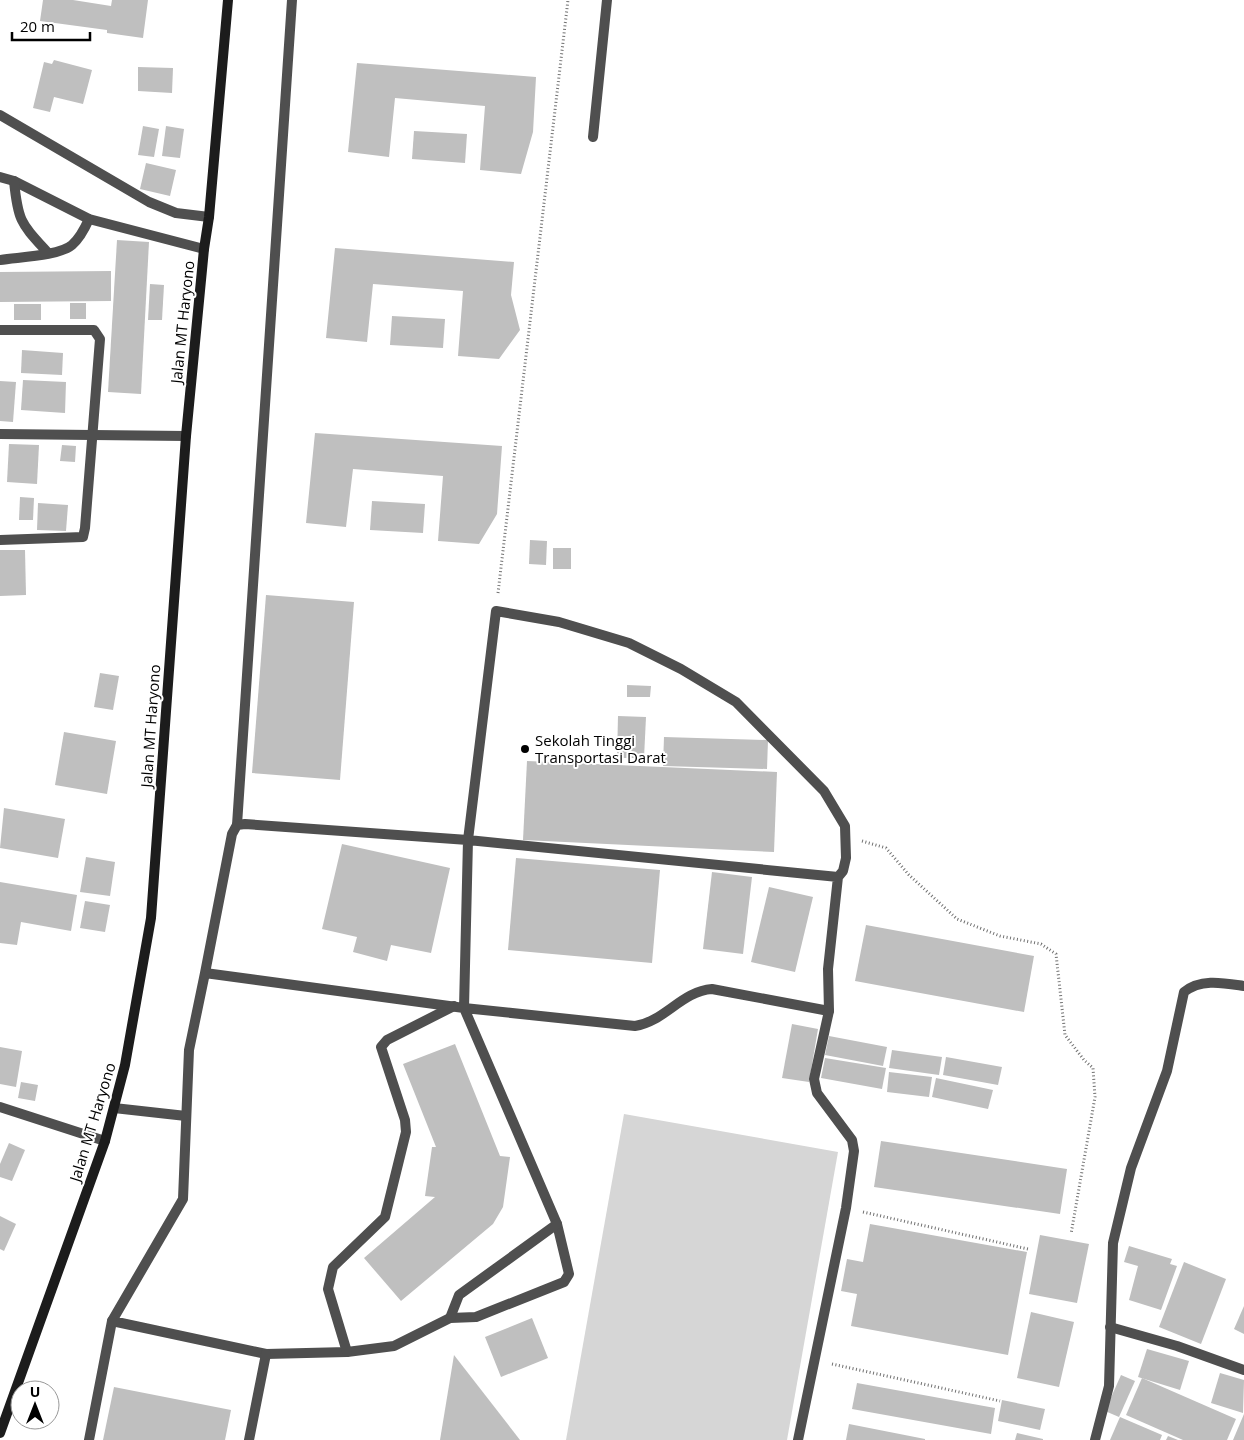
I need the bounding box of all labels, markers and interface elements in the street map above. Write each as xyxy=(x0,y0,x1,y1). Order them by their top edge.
scale bar xyxy=(12,10,90,42)
text: 20 m xyxy=(20,16,55,36)
street label: Jalan MT Haryono xyxy=(165,260,198,386)
street label: Jalan MT Haryono xyxy=(136,664,164,790)
place label: Sekolah Tinggi Transportasi Darat xyxy=(535,730,666,767)
marker: Sekolah Tinggi Transportasi Darat xyxy=(519,743,531,755)
street label: Jalan MT Haryono xyxy=(64,1060,120,1186)
north arrow xyxy=(10,1380,60,1430)
text: U xyxy=(30,1382,40,1401)

